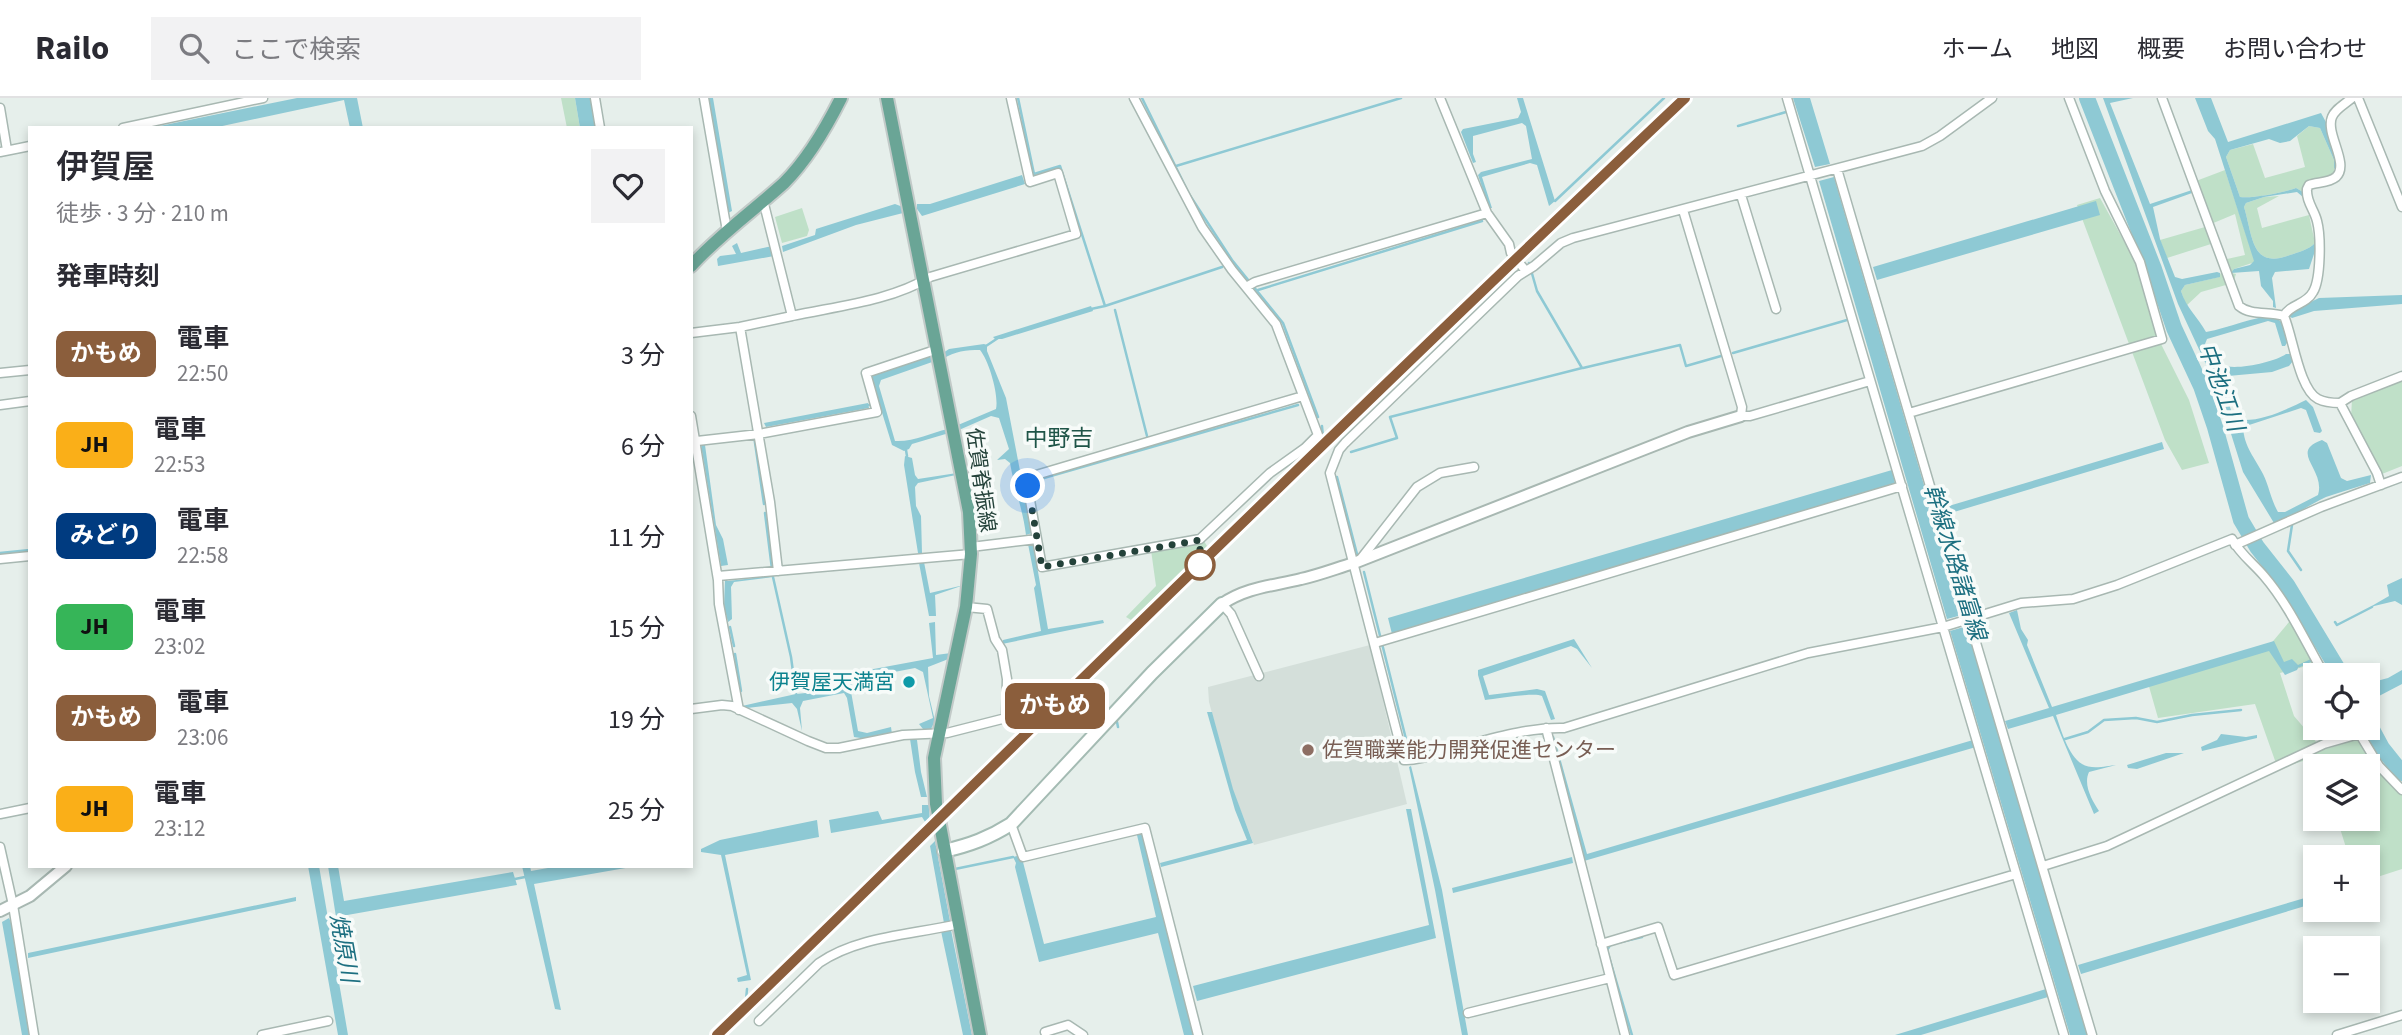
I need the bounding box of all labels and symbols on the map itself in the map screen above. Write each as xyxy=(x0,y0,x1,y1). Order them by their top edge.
water label: 中池江川 xyxy=(2190,338,2253,439)
district label: 中野吉 xyxy=(1025,422,1094,455)
street label: 佐賀脊振線 xyxy=(959,426,1003,534)
your location xyxy=(1010,468,1045,503)
water label: 幹線水路諸富線 xyxy=(1916,480,1995,647)
unlabelled marker xyxy=(1185,550,1215,580)
place label: 伊賀屋天満宮 xyxy=(769,667,895,697)
marker: 伊賀屋天満宮 xyxy=(901,674,917,690)
line badge: かもめ xyxy=(1015,683,1095,729)
place label: 佐賀職業能力開発促進センター xyxy=(1322,735,1616,765)
marker: 佐賀職業能力開発促進センター xyxy=(1300,742,1316,758)
water label: 焼原川 xyxy=(322,911,367,988)

